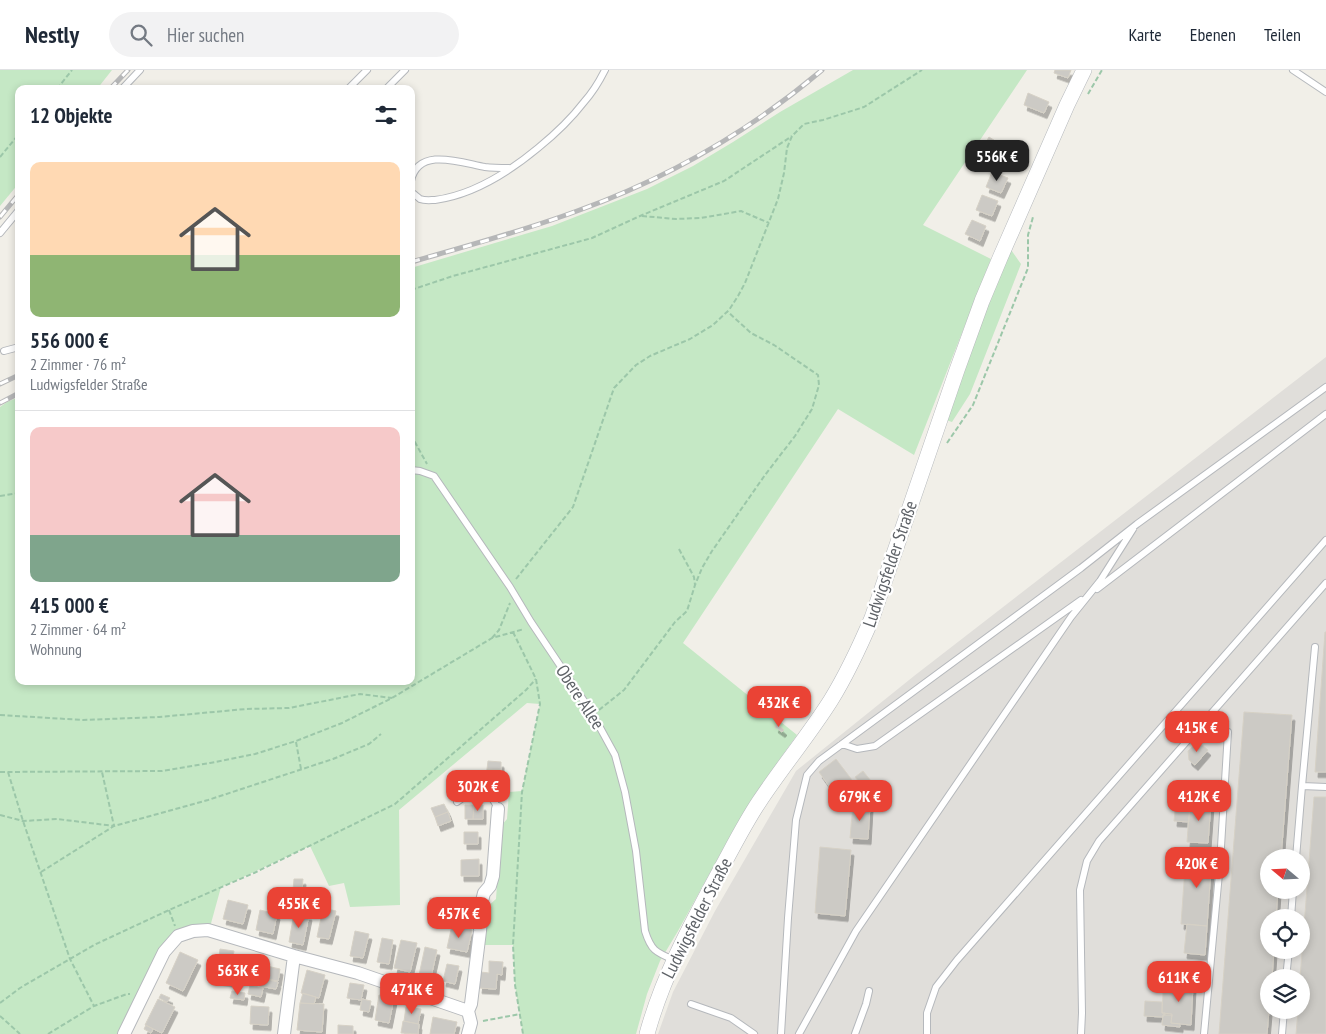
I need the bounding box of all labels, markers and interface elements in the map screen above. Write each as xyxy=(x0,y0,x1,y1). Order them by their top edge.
search box xyxy=(109,12,459,57)
text: Nestly xyxy=(25,19,79,50)
icon: search xyxy=(127,21,155,49)
text: Hier suchen xyxy=(167,23,244,47)
text: Karte xyxy=(1128,23,1162,46)
text: Ebenen xyxy=(1190,23,1236,46)
text: Teilen xyxy=(1264,23,1301,46)
icon: filters xyxy=(372,101,400,129)
text: 12 Objekte xyxy=(30,102,113,129)
pin: 556K € xyxy=(956,140,1038,182)
text: 556K € xyxy=(976,146,1018,166)
icon: home xyxy=(170,194,260,284)
text: 556 000 € xyxy=(30,327,109,354)
text: 2 Zimmer · 76 m² xyxy=(30,354,126,374)
text: Ludwigsfelder Straße xyxy=(30,374,148,394)
icon: home xyxy=(170,460,260,550)
street label: Ludwigsfelder Straße xyxy=(857,498,922,630)
text: 415 000 € xyxy=(30,592,109,619)
text: 2 Zimmer · 64 m² xyxy=(30,619,126,639)
text: Wohnung xyxy=(30,639,82,659)
street label: Obere Allee xyxy=(551,660,610,733)
pin: 432K € xyxy=(738,686,820,728)
text: 432K € xyxy=(758,692,800,712)
pin: 415K € xyxy=(1156,710,1238,753)
text: 415K € xyxy=(1176,717,1218,737)
pin: 302K € xyxy=(437,770,519,812)
text: 302K € xyxy=(457,776,499,796)
pin: 679K € xyxy=(819,780,901,822)
pin: 412K € xyxy=(1158,780,1240,822)
text: 679K € xyxy=(839,786,881,806)
text: 412K € xyxy=(1178,786,1220,806)
pin: 420K € xyxy=(1156,846,1238,889)
north arrow xyxy=(1260,849,1310,899)
map controls xyxy=(1260,849,1310,1019)
text: 420K € xyxy=(1176,853,1218,873)
street label: Ludwigsfelder Straße xyxy=(656,854,737,982)
pin: 455K € xyxy=(258,886,340,929)
text: 455K € xyxy=(278,893,320,913)
pin: 457K € xyxy=(418,896,500,939)
text: 457K € xyxy=(438,903,480,923)
button: locate xyxy=(1260,909,1310,959)
pin: 563K € xyxy=(197,954,279,996)
text: 563K € xyxy=(217,960,259,980)
pin: 611K € xyxy=(1138,960,1220,1003)
text: 611K € xyxy=(1158,967,1200,987)
button: layers xyxy=(1260,969,1310,1019)
pin: 471K € xyxy=(371,972,453,1015)
text: 471K € xyxy=(391,979,433,999)

